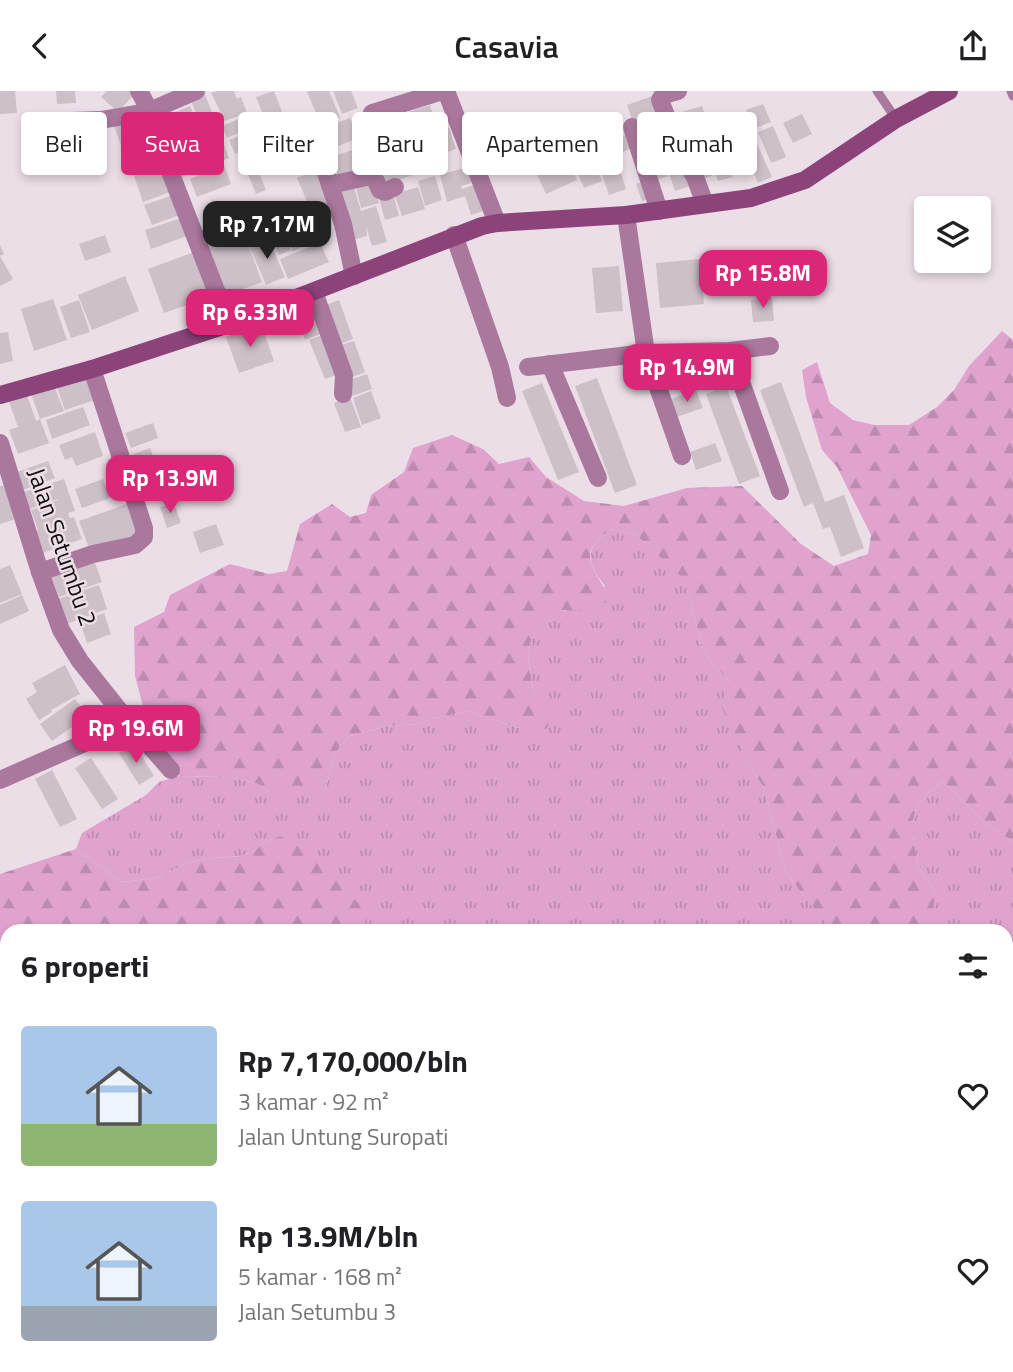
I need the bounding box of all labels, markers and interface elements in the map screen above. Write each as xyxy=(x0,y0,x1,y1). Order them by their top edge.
text: Casavia xyxy=(454,22,559,70)
icon: back xyxy=(21,27,59,65)
icon: share xyxy=(954,27,992,65)
chip: Beli xyxy=(21,112,107,175)
chip: Sewa xyxy=(121,112,224,175)
chip: Filter xyxy=(238,112,338,175)
chip: Baru xyxy=(352,112,448,175)
chip: Apartemen xyxy=(462,112,623,175)
chip: Rumah xyxy=(637,112,757,175)
map controls xyxy=(914,196,991,273)
button: layers xyxy=(914,196,991,273)
pin: Rp 7.17M xyxy=(195,201,339,261)
text: Rp 7.17M xyxy=(219,206,315,241)
pin: Rp 15.8M xyxy=(691,251,835,310)
text: Rp 15.8M xyxy=(715,255,811,290)
pin: Rp 6.33M xyxy=(178,289,322,349)
text: Rp 6.33M xyxy=(202,294,298,329)
pin: Rp 14.9M xyxy=(615,345,759,404)
text: Rp 14.9M xyxy=(639,349,735,384)
pin: Rp 13.9M xyxy=(98,455,242,515)
text: Rp 13.9M xyxy=(122,460,218,495)
street label: Jalan Setumbu 2 xyxy=(19,463,107,631)
pin: Rp 19.6M xyxy=(64,705,208,765)
text: Rp 19.6M xyxy=(88,710,184,745)
text: 6 properti xyxy=(21,943,149,989)
icon: filters xyxy=(954,947,992,985)
text: Rp 7,170,000/bln xyxy=(238,1038,468,1084)
icon: home xyxy=(77,1054,161,1138)
icon: heart xyxy=(954,1077,992,1115)
text: 3 kamar · 92 m² xyxy=(238,1084,389,1119)
text: Jalan Untung Suropati xyxy=(238,1119,448,1154)
text: Rp 13.9M/bln xyxy=(238,1213,418,1259)
icon: home xyxy=(77,1229,161,1313)
icon: heart xyxy=(954,1252,992,1290)
text: 5 kamar · 168 m² xyxy=(238,1259,402,1294)
text: Jalan Setumbu 3 xyxy=(238,1294,396,1329)

